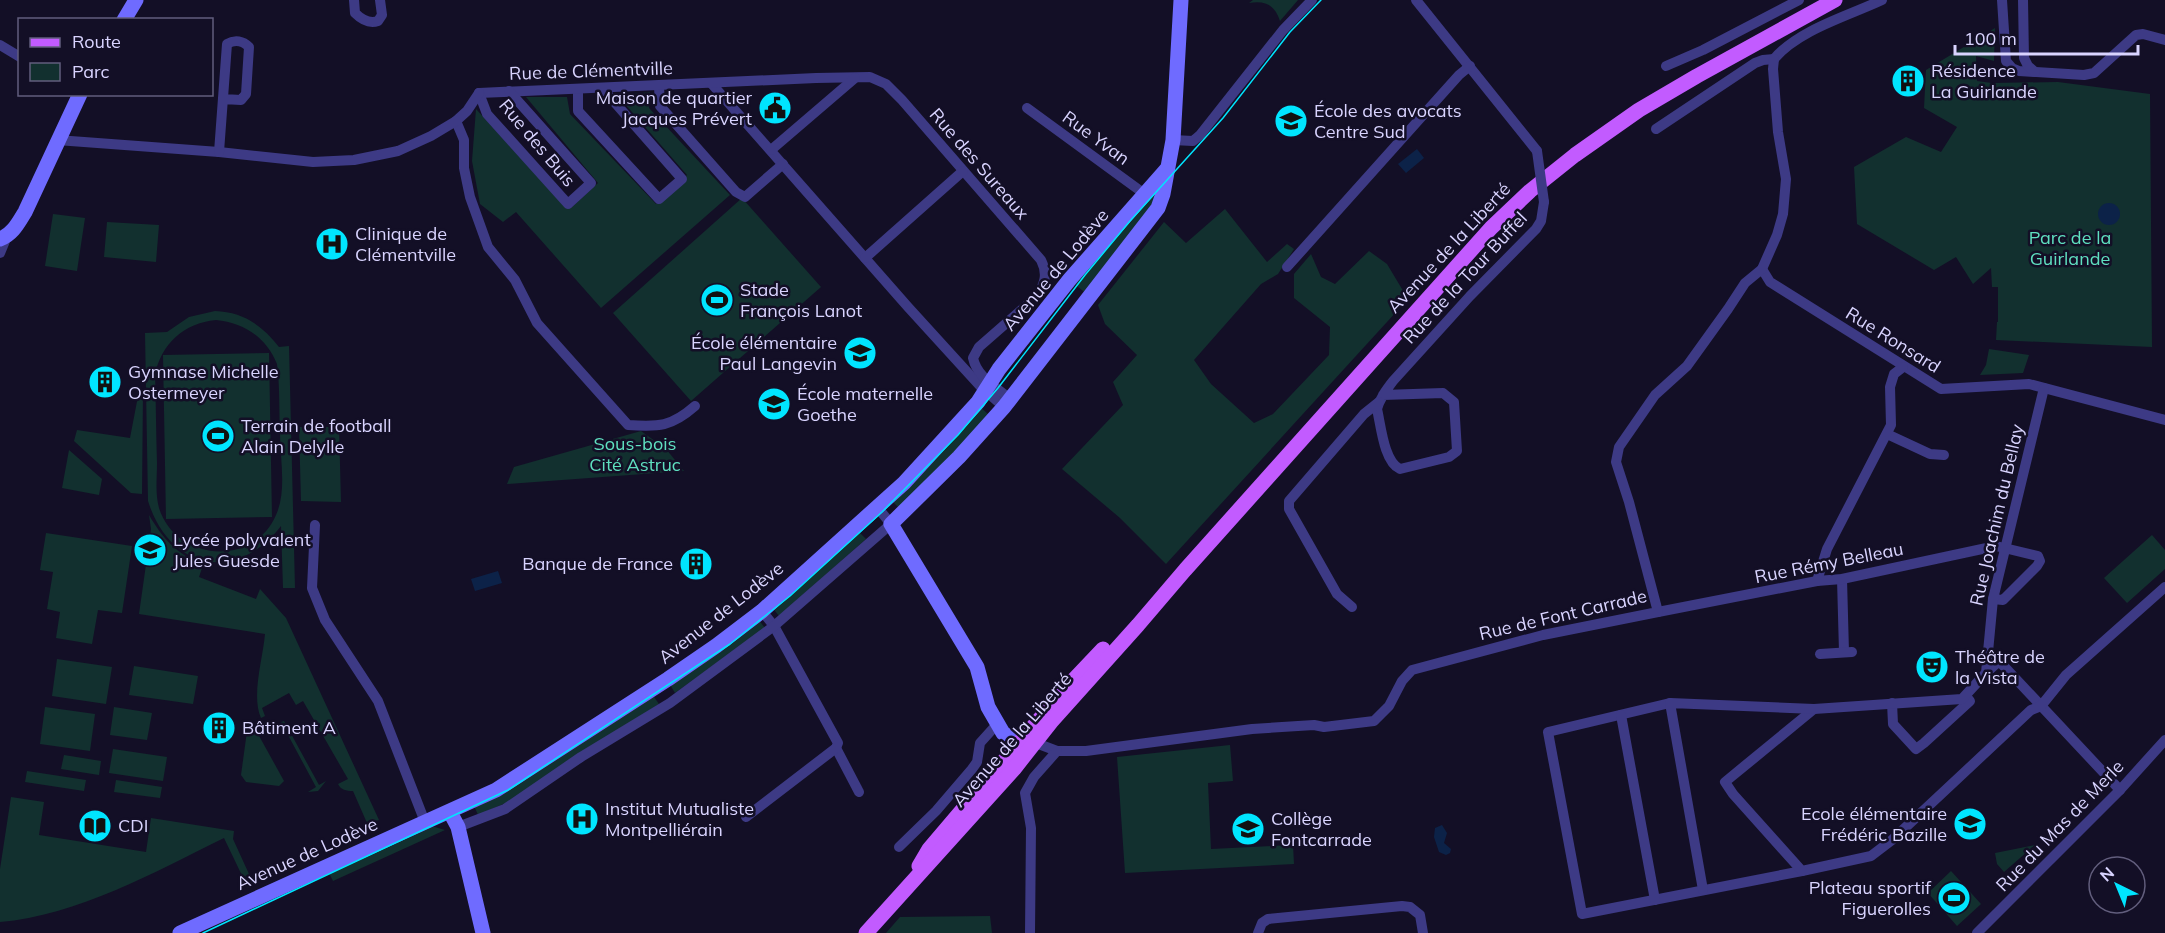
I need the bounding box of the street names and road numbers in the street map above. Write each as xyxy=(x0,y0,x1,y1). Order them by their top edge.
street label: Rue de Clémentville xyxy=(509,56,673,85)
street label: Rue des Buis xyxy=(494,94,581,191)
street label: Rue des Sureaux xyxy=(925,103,1034,224)
street label: Rue Yvan xyxy=(1058,105,1134,170)
street label: Avenue de la Liberté xyxy=(1382,178,1515,318)
street label: Avenue de Lodève xyxy=(998,204,1113,335)
street label: Rue de la Tour Buffel xyxy=(1398,207,1532,348)
street label: Rue Ronsard xyxy=(1842,301,1945,378)
street label: Rue Joachim du Bellay xyxy=(1964,422,2029,608)
street label: Rue Rémy Belleau xyxy=(1753,537,1905,588)
street label: Avenue de Lodève xyxy=(654,557,788,669)
street label: Rue de Font Carrade xyxy=(1477,584,1649,645)
street label: Avenue de la Liberté xyxy=(947,668,1076,811)
street label: Rue du Mas de Merle xyxy=(1991,755,2128,896)
street label: Avenue de Lodève xyxy=(233,812,381,895)

